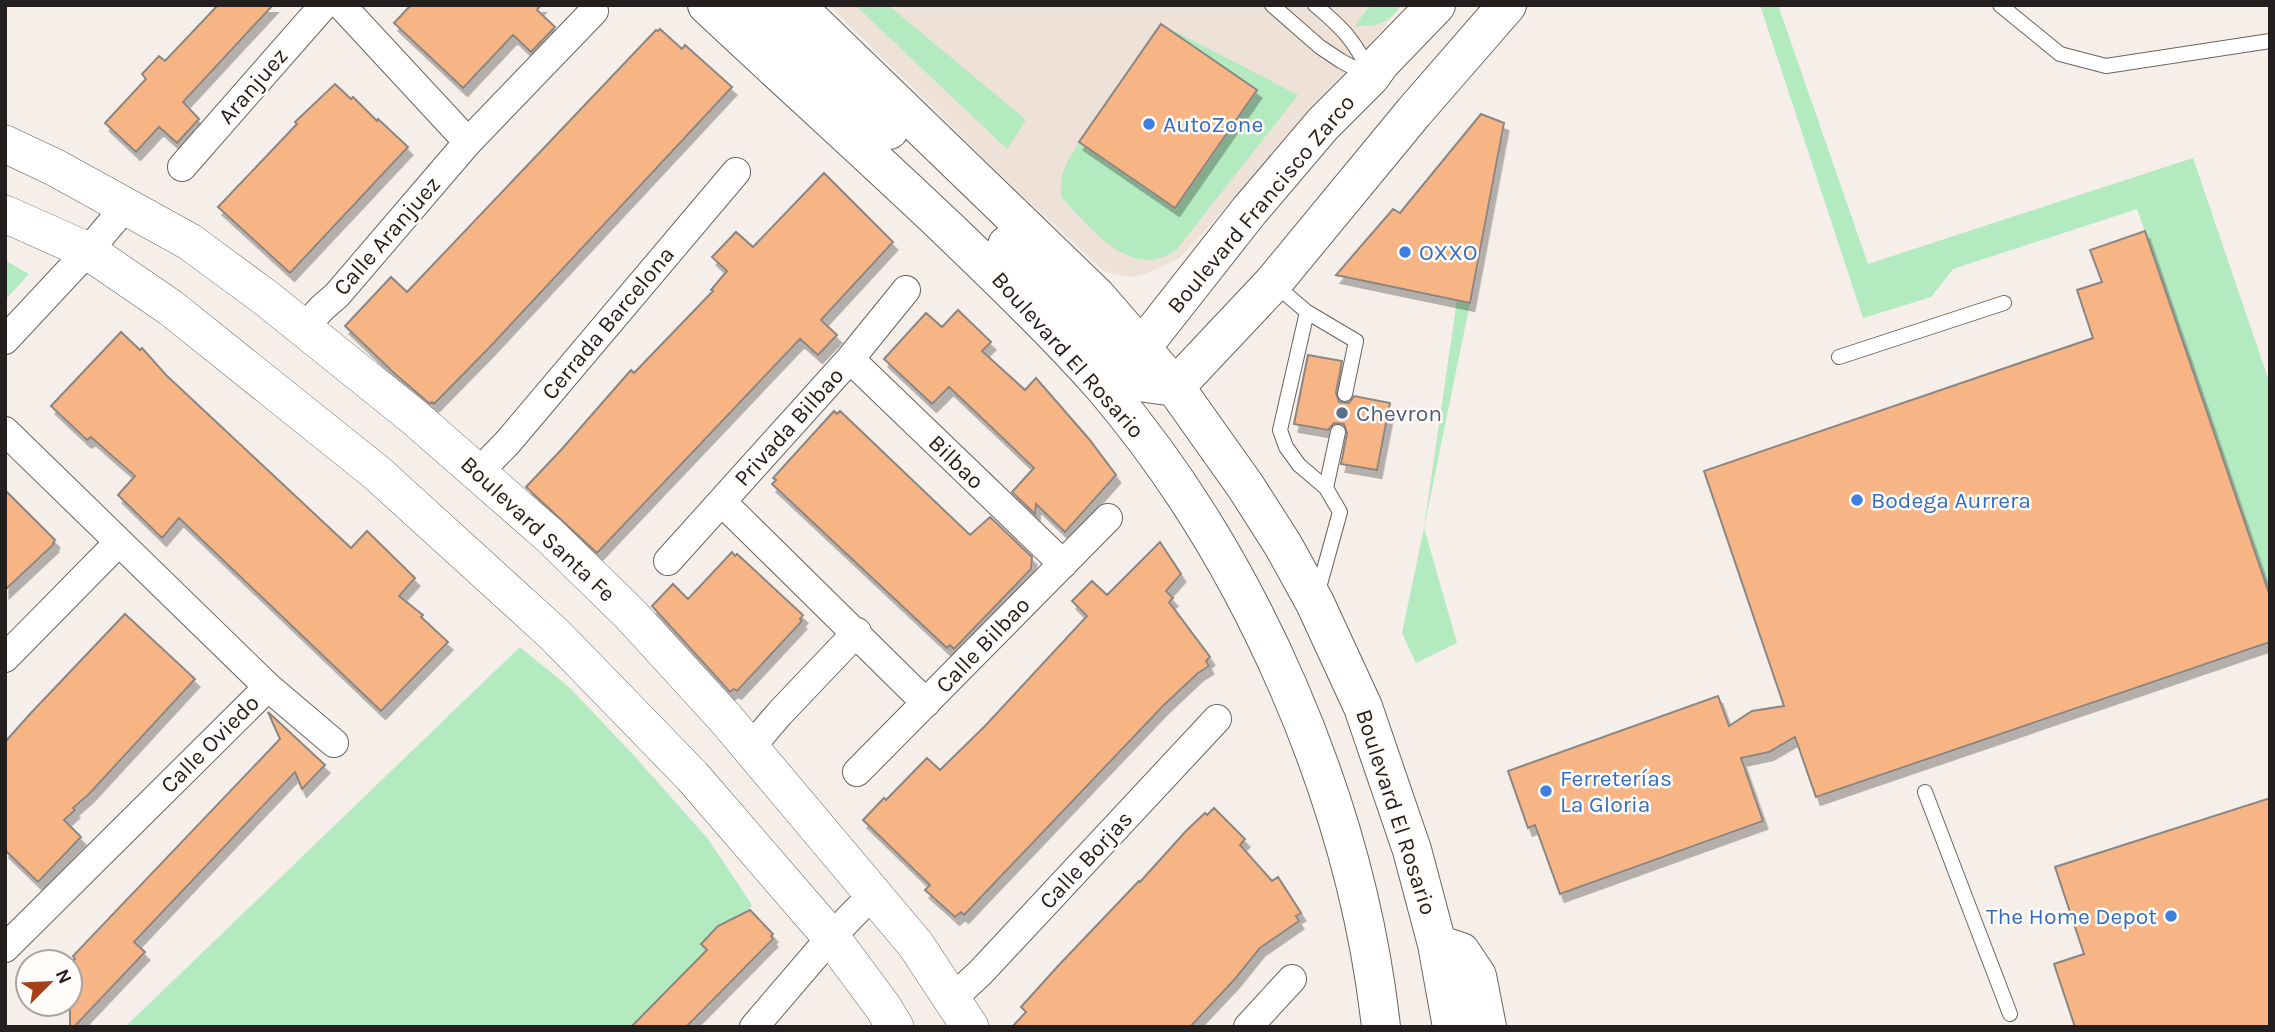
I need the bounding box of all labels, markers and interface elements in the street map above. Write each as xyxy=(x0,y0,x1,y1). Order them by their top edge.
street label: Aranjuez xyxy=(213,42,293,130)
street label: Boulevard Francisco Zarco xyxy=(1162,89,1360,319)
place label: AutoZone xyxy=(1163,111,1263,138)
marker: AutoZone xyxy=(1141,116,1157,132)
street label: Calle Aranjuez xyxy=(328,171,446,301)
place label: OXXO xyxy=(1419,239,1478,266)
street label: Cerrada Barcelona xyxy=(536,241,680,405)
marker: OXXO xyxy=(1397,244,1413,260)
street label: Boulevard El Rosario xyxy=(986,266,1150,444)
street label: Privada Bilbao xyxy=(729,362,849,492)
place label: Chevron xyxy=(1356,400,1442,427)
marker: Chevron xyxy=(1334,405,1350,421)
street label: Bilbao xyxy=(923,429,989,495)
street label: Boulevard Santa Fe xyxy=(455,451,621,607)
place label: Bodega Aurrera xyxy=(1871,487,2031,514)
marker: Bodega Aurrera xyxy=(1849,492,1865,508)
street label: Calle Bilbao xyxy=(930,591,1036,699)
street label: Calle Oviedo xyxy=(155,689,265,799)
street label: Boulevard El Rosario xyxy=(1350,706,1442,918)
place label: Ferreterías La Gloria xyxy=(1560,765,1672,818)
marker: Ferreterías La Gloria xyxy=(1538,783,1554,799)
street label: Calle Borjas xyxy=(1034,805,1138,915)
place label: The Home Depot xyxy=(1986,903,2157,930)
marker: The Home Depot xyxy=(2163,908,2179,924)
north arrow xyxy=(14,948,84,1018)
text: N xyxy=(51,966,76,987)

